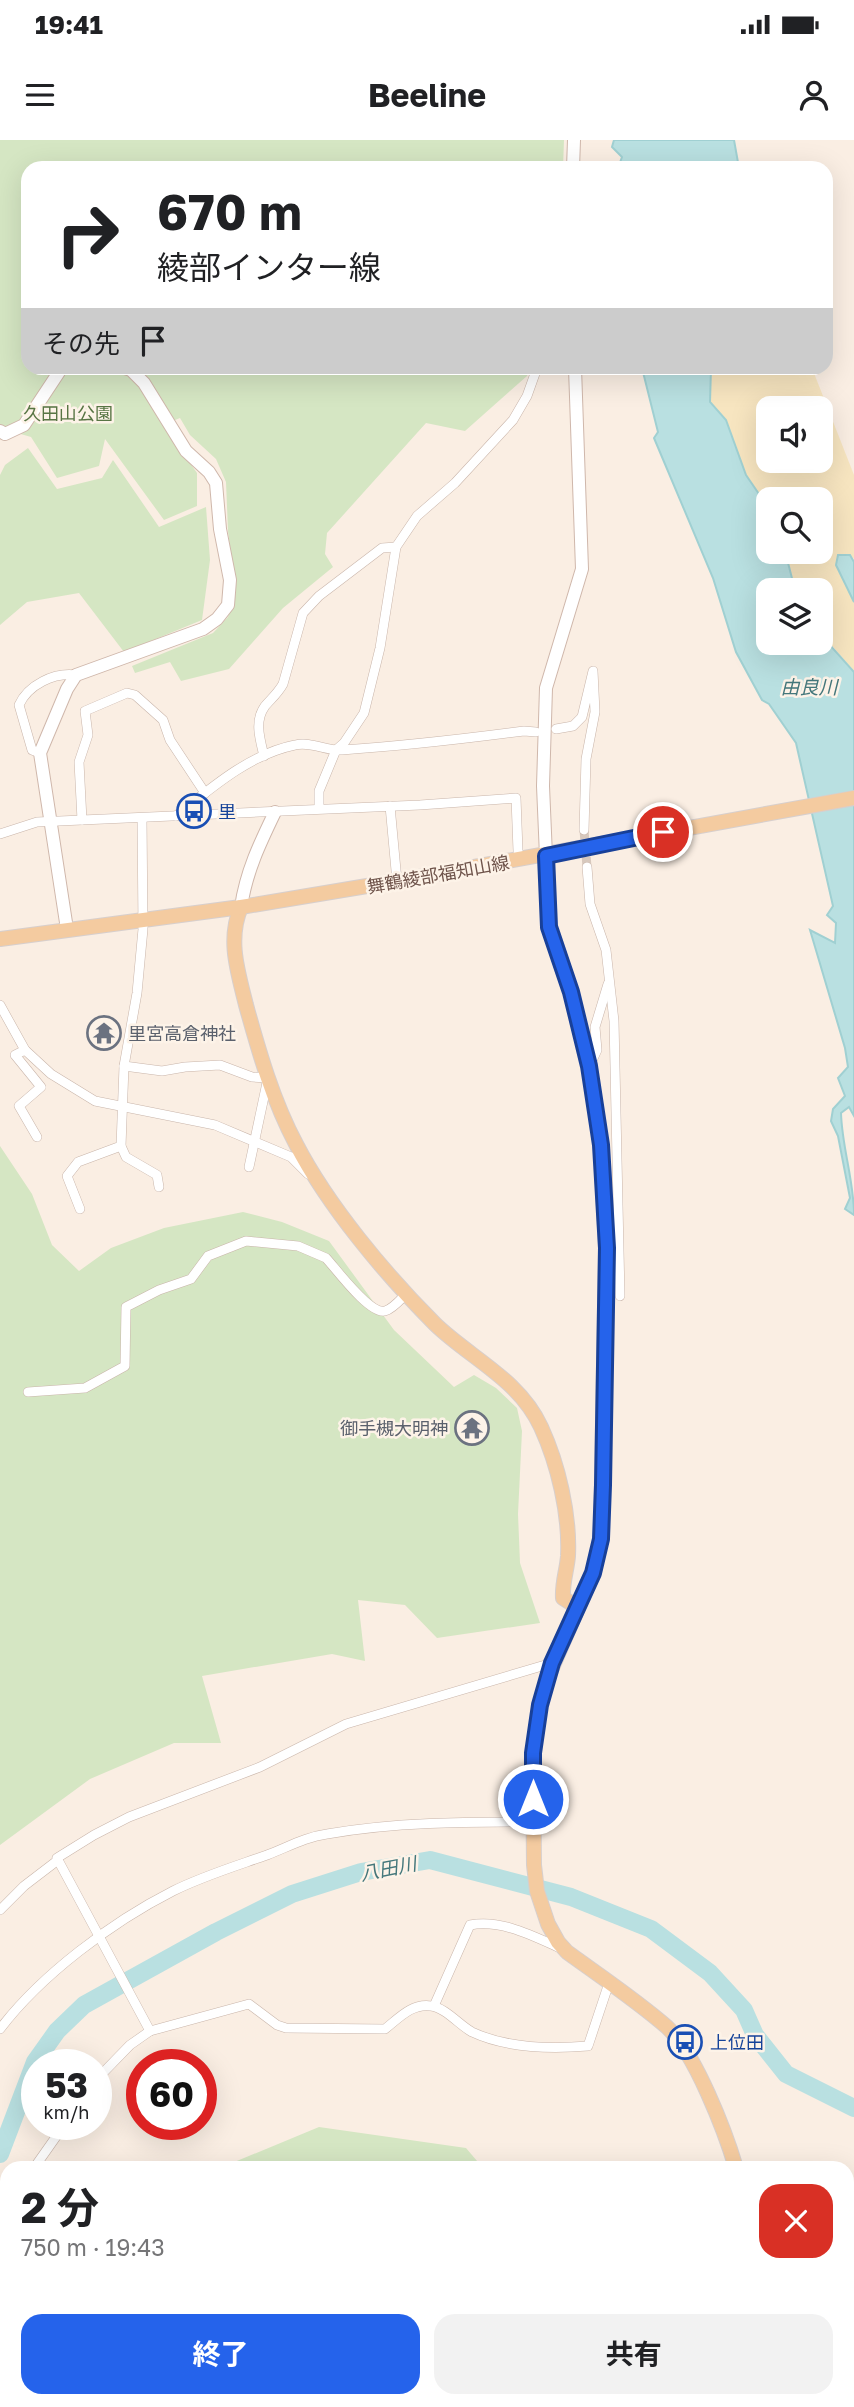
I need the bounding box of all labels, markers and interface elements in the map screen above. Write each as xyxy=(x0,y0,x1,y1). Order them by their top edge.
text: 19:41 xyxy=(35,9,103,40)
icon: menu xyxy=(21,76,59,114)
text: Beeline xyxy=(368,76,486,114)
icon: person xyxy=(795,76,833,114)
text: 670 m xyxy=(157,182,302,241)
icon: right xyxy=(42,189,133,280)
text: 綾部インター線 xyxy=(157,248,381,286)
icon: arrive xyxy=(134,322,172,360)
text: その先 xyxy=(42,328,120,359)
map controls xyxy=(756,396,833,655)
button: sound xyxy=(756,396,833,473)
park label: 久田山公園 xyxy=(23,402,113,424)
button: search xyxy=(756,487,833,564)
button: layers xyxy=(756,578,833,655)
water label: 由良川 xyxy=(780,675,839,698)
bus stop icon: 里 xyxy=(175,792,213,830)
place label: 里 xyxy=(218,800,236,822)
pin xyxy=(633,802,693,862)
icon: arrive xyxy=(644,813,682,851)
street label: 舞鶴綾部福知山線 xyxy=(365,851,511,897)
temple icon: 里宮高倉神社 xyxy=(85,1014,123,1052)
place label: 里宮高倉神社 xyxy=(128,1022,236,1044)
temple icon: 御手槻大明神 xyxy=(453,1409,491,1447)
place label: 御手槻大明神 xyxy=(340,1417,448,1439)
position arrow xyxy=(496,1762,570,1836)
water label: 八田川 xyxy=(358,1851,420,1885)
bus stop icon: 上位田 xyxy=(666,2023,704,2061)
place label: 上位田 xyxy=(710,2031,764,2053)
speed limit sign: 60 xyxy=(126,2049,217,2140)
text: 53 xyxy=(45,2064,88,2106)
text: km/h xyxy=(44,2101,89,2123)
text: 2 分 xyxy=(21,2182,99,2232)
button: close xyxy=(759,2184,833,2258)
text: 750 m · 19:43 xyxy=(21,2233,165,2261)
button: 終了 xyxy=(21,2314,420,2394)
button: 共有 xyxy=(434,2314,833,2394)

